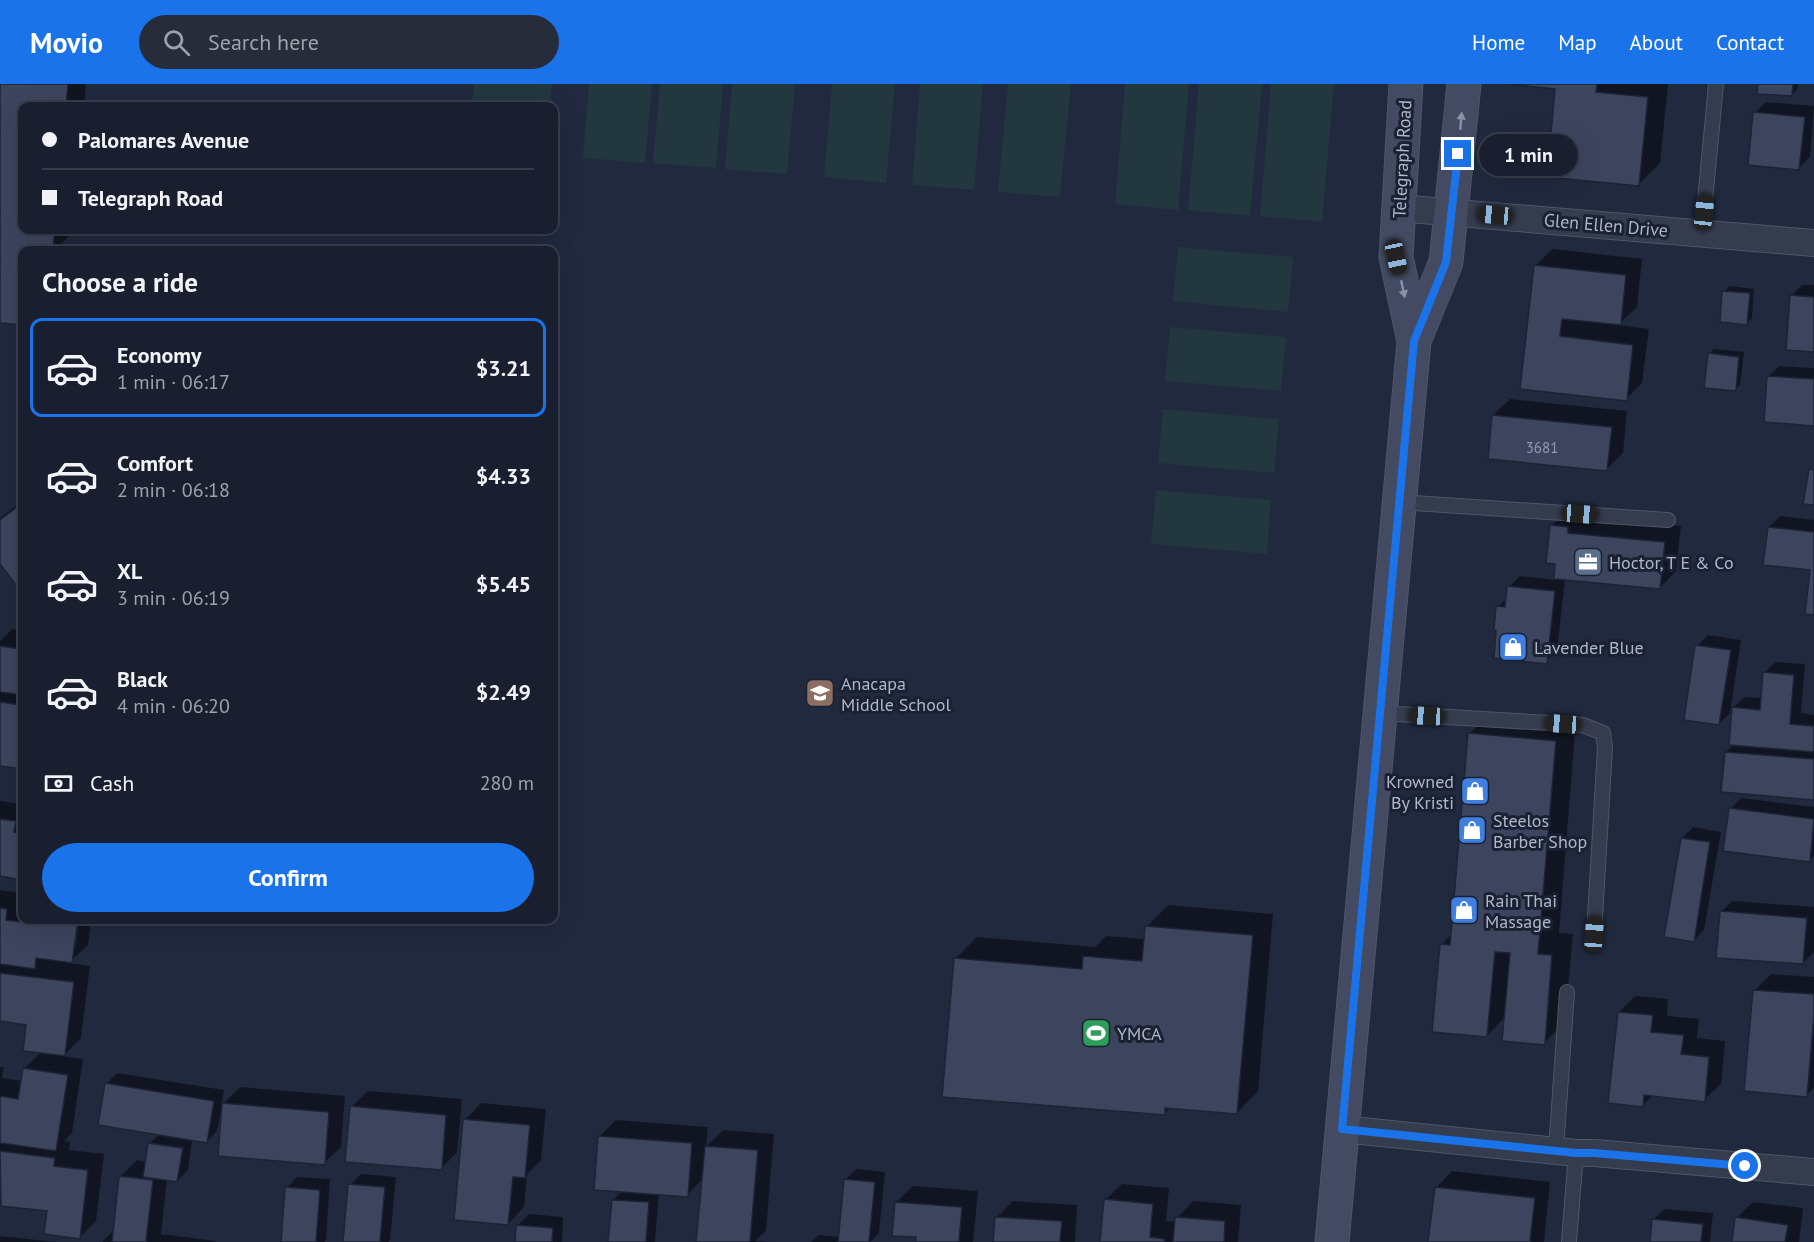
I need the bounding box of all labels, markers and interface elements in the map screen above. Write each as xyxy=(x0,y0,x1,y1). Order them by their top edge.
search box xyxy=(139,15,559,69)
text: Movio xyxy=(30,24,103,61)
icon: search xyxy=(160,26,193,59)
text: Search here xyxy=(208,28,319,56)
text: Home xyxy=(1472,29,1525,56)
text: Map xyxy=(1558,29,1597,56)
text: About xyxy=(1630,29,1683,56)
text: Contact xyxy=(1716,29,1784,56)
street label: Telegraph Road xyxy=(1387,99,1417,219)
one-way arrow xyxy=(1456,112,1466,131)
text: Palomares Avenue xyxy=(78,126,249,154)
callout: 1 min xyxy=(1479,133,1578,175)
route end xyxy=(1444,140,1471,167)
text: 1 min xyxy=(1504,142,1553,168)
text: Telegraph Road xyxy=(78,184,223,212)
car xyxy=(1693,193,1715,231)
car xyxy=(1476,204,1514,226)
street label: Glen Ellen Drive xyxy=(1543,208,1669,242)
car xyxy=(1383,238,1409,276)
text: Choose a ride xyxy=(42,265,198,299)
one-way arrow xyxy=(1399,279,1408,298)
icon: car xyxy=(45,341,99,395)
text: Economy xyxy=(117,341,201,369)
text: $3.21 xyxy=(476,354,531,382)
text: 1 min · 06:17 xyxy=(117,369,230,395)
house number: 3681 xyxy=(1526,438,1558,457)
icon: car xyxy=(45,449,99,503)
text: Comfort xyxy=(117,449,193,477)
text: $4.33 xyxy=(476,462,531,490)
text: 2 min · 06:18 xyxy=(117,477,230,503)
car xyxy=(1561,504,1599,524)
office icon: Hoctor, T E & Co xyxy=(1572,546,1604,578)
place label: Hoctor, T E & Co xyxy=(1609,551,1734,574)
icon: car xyxy=(45,557,99,611)
text: XL xyxy=(117,557,142,585)
text: $5.45 xyxy=(476,570,531,598)
text: 3 min · 06:19 xyxy=(117,585,230,611)
shop icon: Lavender Blue xyxy=(1497,631,1529,663)
place label: Lavender Blue xyxy=(1534,636,1644,659)
icon: car xyxy=(45,665,99,719)
text: Black xyxy=(117,665,168,693)
place label: Anacapa Middle School xyxy=(841,672,951,716)
school or university icon: Anacapa Middle School xyxy=(804,677,836,709)
text: $2.49 xyxy=(476,678,531,706)
text: 4 min · 06:20 xyxy=(117,693,230,719)
car xyxy=(1409,706,1445,726)
car xyxy=(1544,714,1582,734)
icon: cash xyxy=(42,767,75,800)
text: Cash xyxy=(90,769,134,797)
text: 280 m xyxy=(480,770,534,796)
place label: Krowned By Kristi xyxy=(1386,770,1454,814)
shop icon: Krowned By Kristi xyxy=(1459,775,1491,807)
place label: Steelos Barber Shop xyxy=(1493,809,1587,853)
shop icon: Steelos Barber Shop xyxy=(1456,814,1488,846)
button: Confirm xyxy=(42,843,534,912)
place label: Rain Thai Massage xyxy=(1485,889,1557,933)
shop icon: Rain Thai Massage xyxy=(1448,894,1480,926)
car xyxy=(1584,915,1604,953)
sports icon: YMCA xyxy=(1080,1017,1112,1049)
place label: YMCA xyxy=(1117,1022,1162,1045)
route start xyxy=(1731,1152,1758,1179)

